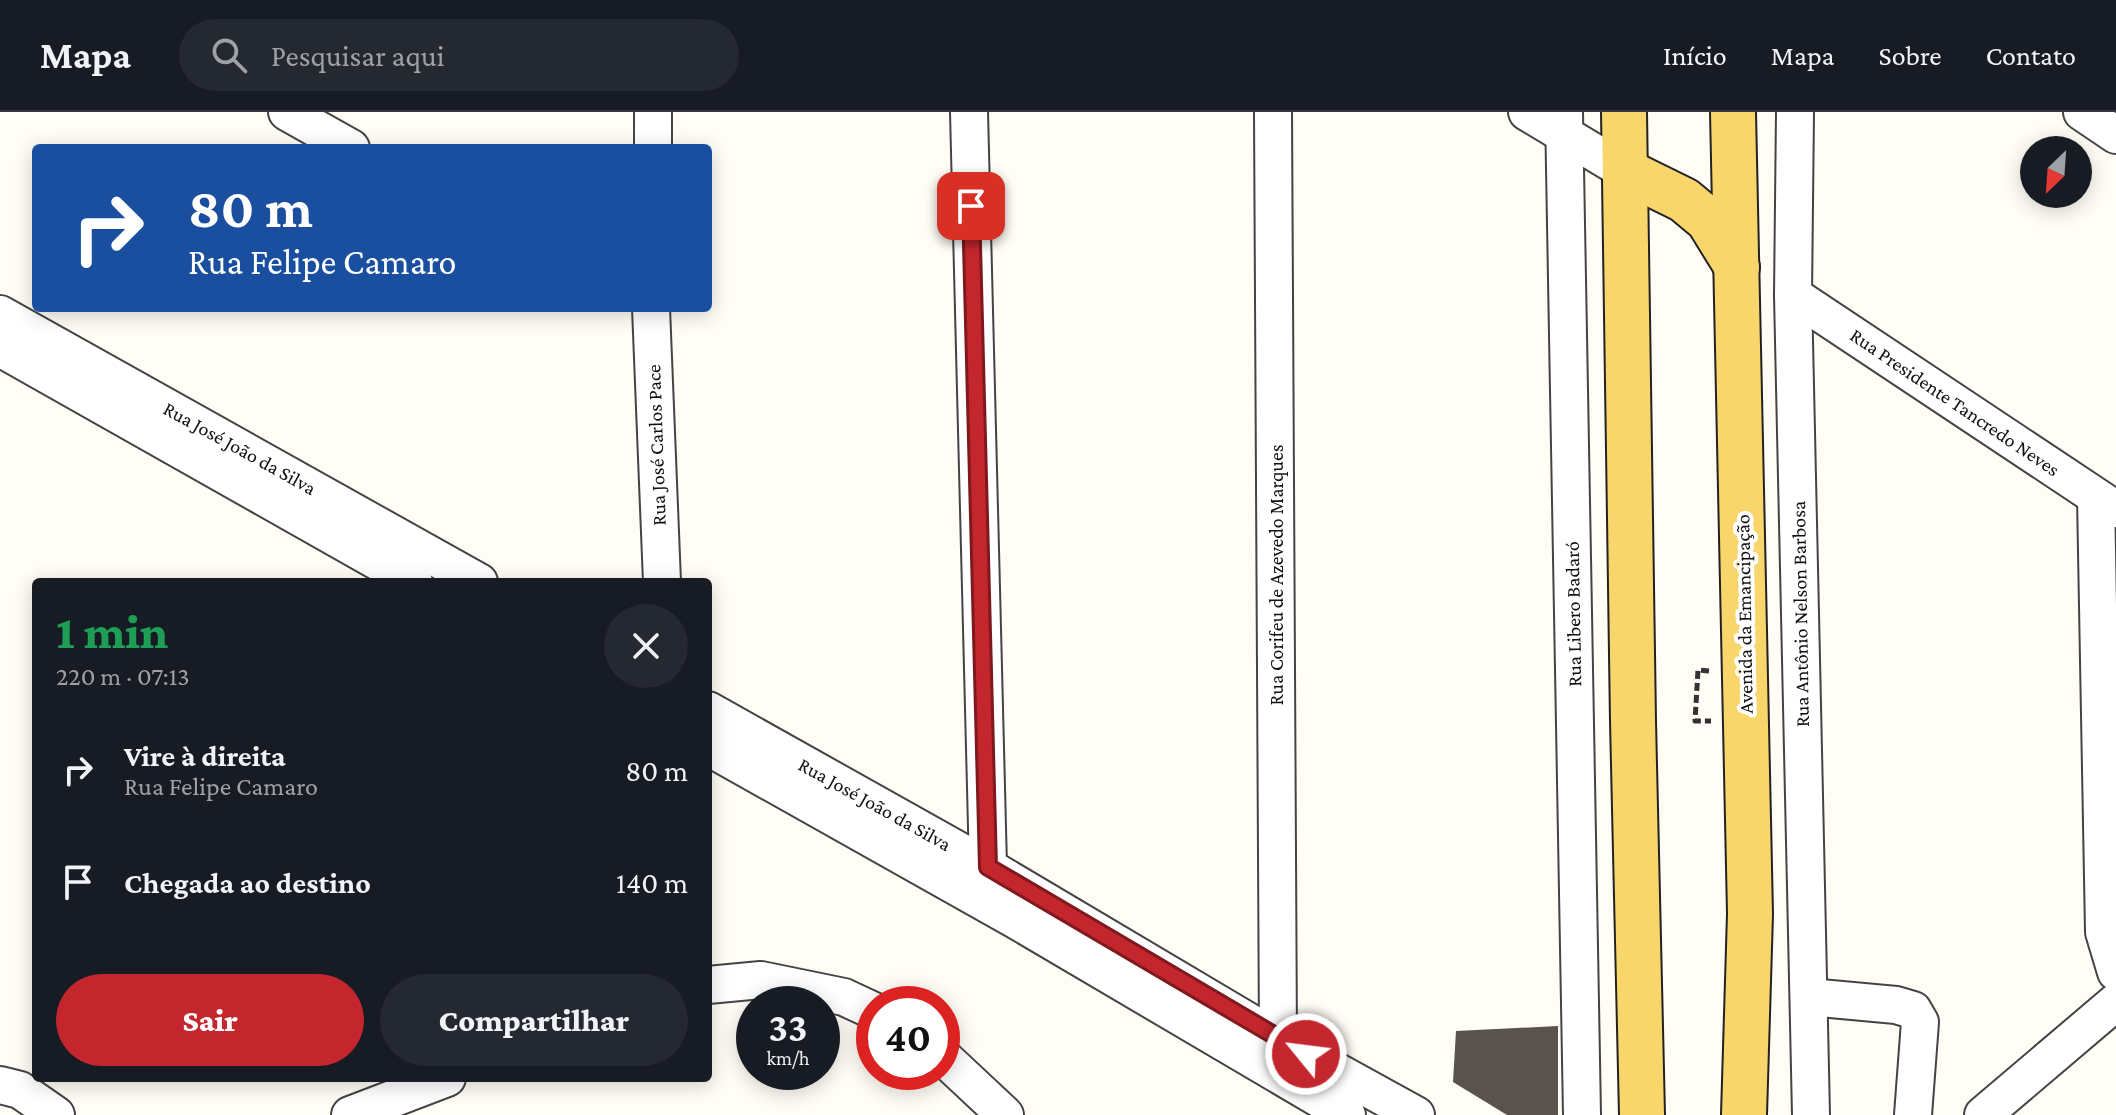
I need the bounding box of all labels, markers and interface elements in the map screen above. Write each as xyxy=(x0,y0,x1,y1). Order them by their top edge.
search box xyxy=(179,19,739,91)
icon: search xyxy=(207,33,251,77)
text: Mapa xyxy=(40,34,131,76)
text: Pesquisar aqui xyxy=(271,39,445,72)
text: Início xyxy=(1663,40,1727,71)
text: Mapa xyxy=(1771,40,1835,71)
text: Sobre xyxy=(1879,40,1942,71)
text: Contato xyxy=(1986,40,2076,71)
north arrow xyxy=(2020,136,2092,208)
map controls xyxy=(2020,136,2092,208)
pin xyxy=(937,172,1005,240)
icon: right xyxy=(56,176,160,280)
text: 80 m xyxy=(188,177,313,239)
icon: arrive xyxy=(949,184,993,228)
text: Rua Felipe Camaro xyxy=(188,242,456,282)
street label: Rua Presidente Tancredo Neves xyxy=(1846,324,2064,480)
street label: Rua José Carlos Pace xyxy=(642,364,671,526)
street label: Rua José João da Silva xyxy=(159,397,320,500)
street label: Rua Corifeu de Azevedo Marques xyxy=(1265,444,1288,706)
street label: Rua Antônio Nelson Barbosa xyxy=(1787,501,1813,727)
street label: Avenida da Emancipação xyxy=(1731,514,1758,714)
street label: Rua Libero Badaró xyxy=(1561,541,1585,687)
button: close xyxy=(604,604,688,688)
text: 1 min xyxy=(56,605,168,658)
text: 220 m · 07:13 xyxy=(56,662,190,691)
text: Vire à direita xyxy=(124,739,286,772)
icon: right xyxy=(56,748,100,792)
street label: Rua José João da Silva xyxy=(794,753,955,856)
text: 80 m xyxy=(625,754,688,787)
text: Rua Felipe Camaro xyxy=(124,772,318,801)
icon: arrive xyxy=(56,860,100,904)
text: Chegada ao destino xyxy=(124,866,371,899)
text: 140 m xyxy=(616,866,688,899)
button: Sair xyxy=(56,974,364,1066)
button: Compartilhar xyxy=(380,974,688,1066)
speed limit sign: 40 xyxy=(856,986,960,1090)
text: 33 xyxy=(769,1005,807,1050)
position arrow xyxy=(1264,1012,1348,1096)
text: km/h xyxy=(766,1047,810,1069)

